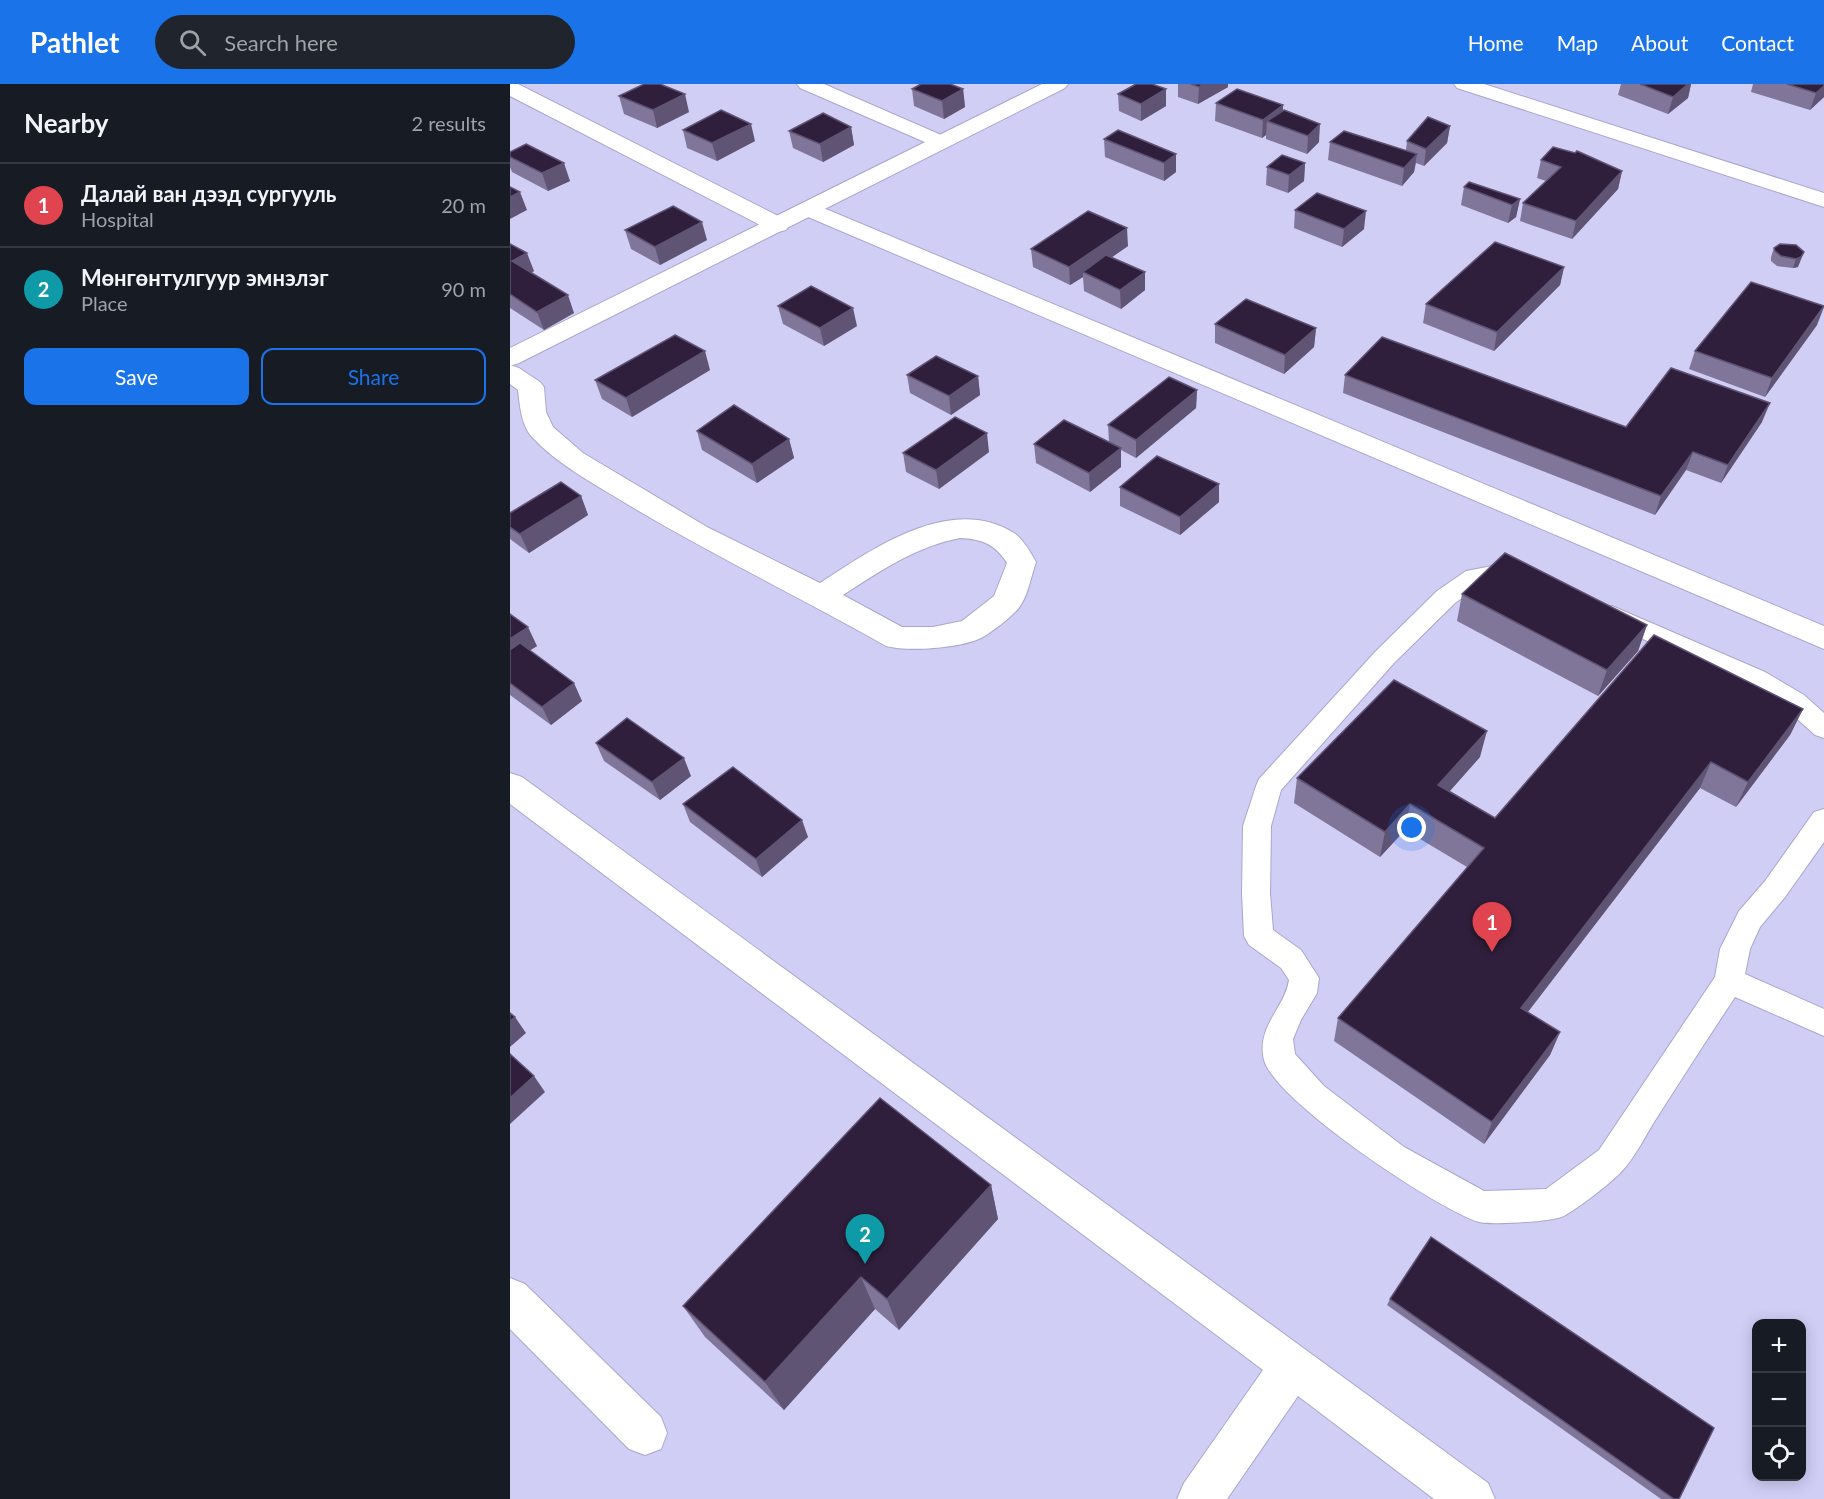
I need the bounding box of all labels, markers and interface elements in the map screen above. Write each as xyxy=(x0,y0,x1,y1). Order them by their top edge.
search box xyxy=(155,15,575,69)
text: Pathlet xyxy=(30,25,119,59)
icon: search xyxy=(176,26,209,59)
text: Search here xyxy=(224,29,338,56)
text: Home xyxy=(1468,30,1524,55)
text: Map xyxy=(1557,30,1598,55)
text: About xyxy=(1631,30,1688,55)
text: Contact xyxy=(1721,30,1794,55)
text: Nearby xyxy=(24,107,109,139)
text: 2 results xyxy=(411,111,486,135)
text: Далай ван дээд сургууль xyxy=(81,180,336,207)
text: 1 xyxy=(38,193,49,217)
text: 20 m xyxy=(441,193,486,217)
text: Hospital xyxy=(81,207,154,231)
text: Мөнгөнтулгуур эмнэлэг xyxy=(81,264,328,291)
text: 2 xyxy=(38,277,49,301)
text: 90 m xyxy=(441,277,486,301)
text: Place xyxy=(81,291,128,315)
button: Save xyxy=(24,348,249,405)
button: Share xyxy=(261,348,486,405)
your location xyxy=(1397,813,1426,842)
pin: 1 xyxy=(1472,902,1512,952)
pin: 2 xyxy=(846,1214,884,1264)
map controls xyxy=(1752,1319,1806,1481)
button: + xyxy=(1752,1319,1806,1373)
button: − xyxy=(1752,1373,1806,1427)
button: locate xyxy=(1752,1427,1806,1481)

